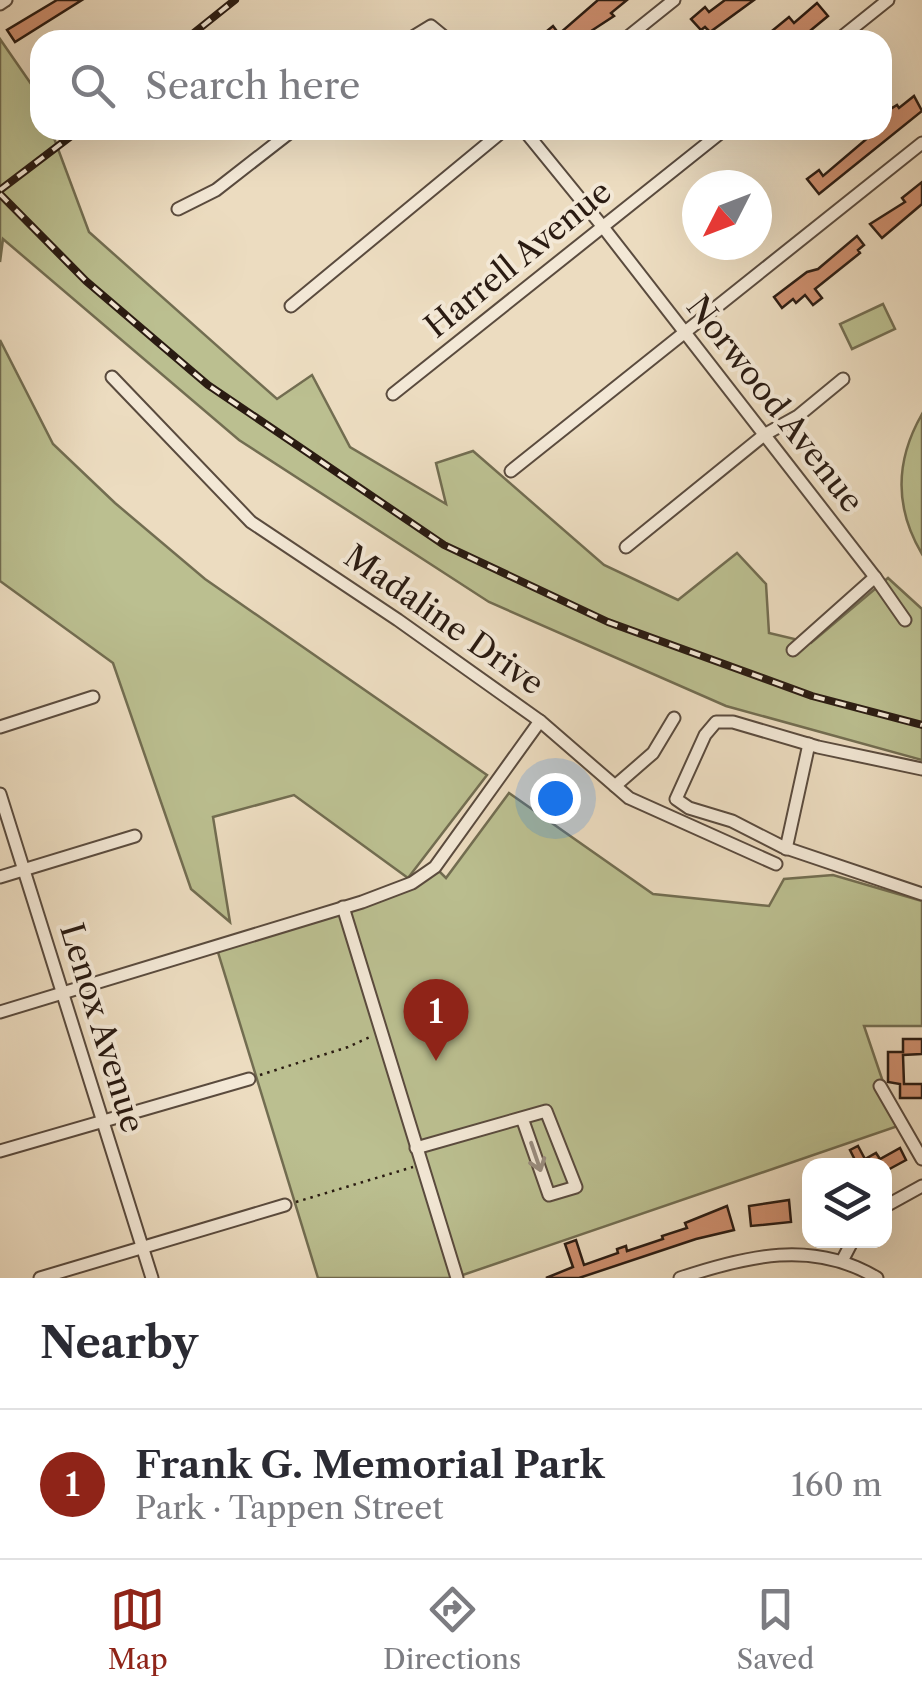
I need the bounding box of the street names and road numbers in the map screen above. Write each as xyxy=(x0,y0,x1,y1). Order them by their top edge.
street label: Harrell Avenue xyxy=(417,172,619,346)
street label: Norwood Avenue xyxy=(679,288,872,520)
street label: Madaline Drive xyxy=(337,536,551,703)
street label: Lenox Avenue xyxy=(52,918,153,1137)

